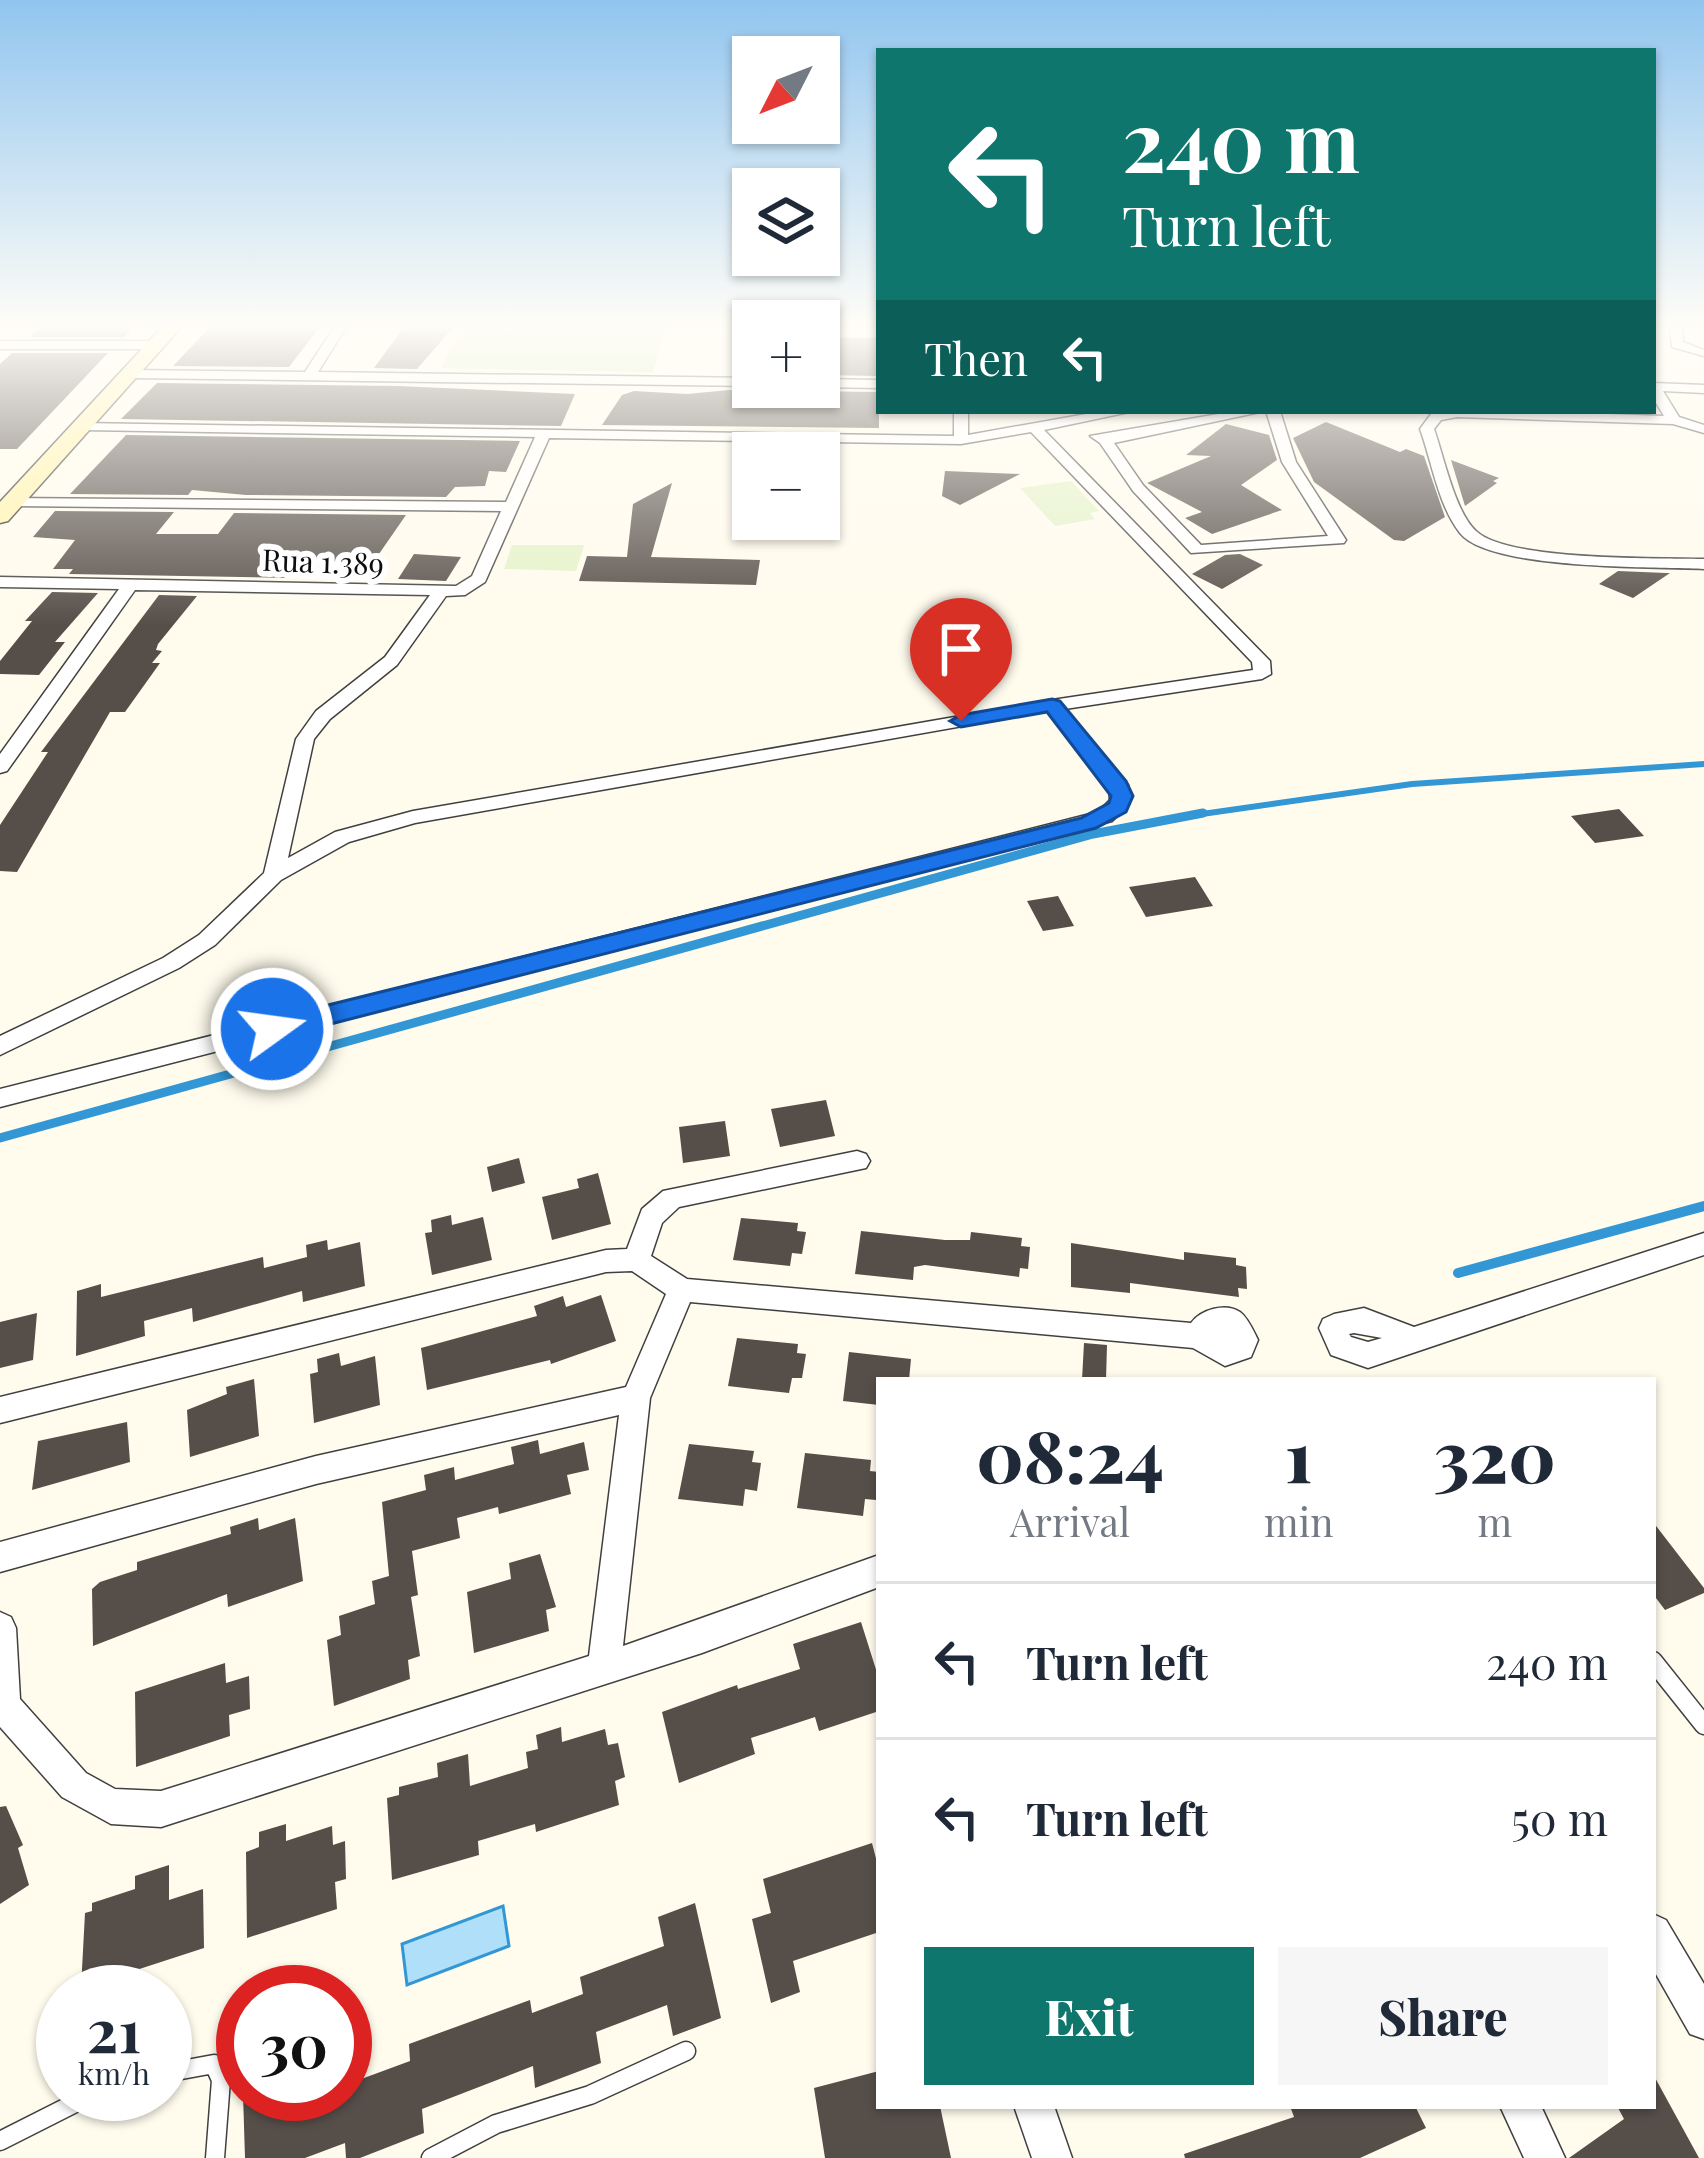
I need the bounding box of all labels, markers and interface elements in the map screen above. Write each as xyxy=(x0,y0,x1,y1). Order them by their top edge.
north arrow xyxy=(732,36,840,144)
map controls xyxy=(732,36,840,540)
text: 240 m xyxy=(1122,82,1360,194)
icon: left xyxy=(924,96,1080,252)
button: layers xyxy=(732,168,840,276)
text: Turn left xyxy=(1122,189,1331,261)
button: + xyxy=(732,300,840,408)
icon: left xyxy=(1052,324,1118,390)
text: Then xyxy=(924,327,1028,387)
button: − xyxy=(732,432,840,540)
street label: Rua 1.389 xyxy=(261,539,385,583)
pin xyxy=(910,598,1012,721)
icon: arrive xyxy=(928,616,994,682)
position arrow xyxy=(209,966,335,1092)
text: 08:24 xyxy=(976,1405,1164,1501)
text: 1 xyxy=(1285,1405,1313,1501)
text: 320 xyxy=(1434,1405,1556,1501)
text: Arrival xyxy=(1010,1495,1130,1547)
text: min xyxy=(1264,1495,1333,1547)
text: m xyxy=(1477,1495,1512,1547)
icon: left xyxy=(924,1628,990,1694)
text: Turn left xyxy=(1026,1631,1208,1691)
text: 240 m xyxy=(1486,1631,1608,1691)
icon: left xyxy=(924,1784,990,1850)
text: Turn left xyxy=(1026,1787,1208,1847)
text: 50 m xyxy=(1511,1787,1608,1847)
button: Exit xyxy=(924,1947,1254,2085)
button: Share xyxy=(1278,1947,1608,2085)
speed limit sign: 30 xyxy=(216,1965,372,2121)
text: 21 xyxy=(87,1988,141,2068)
text: km/h xyxy=(78,2053,150,2093)

